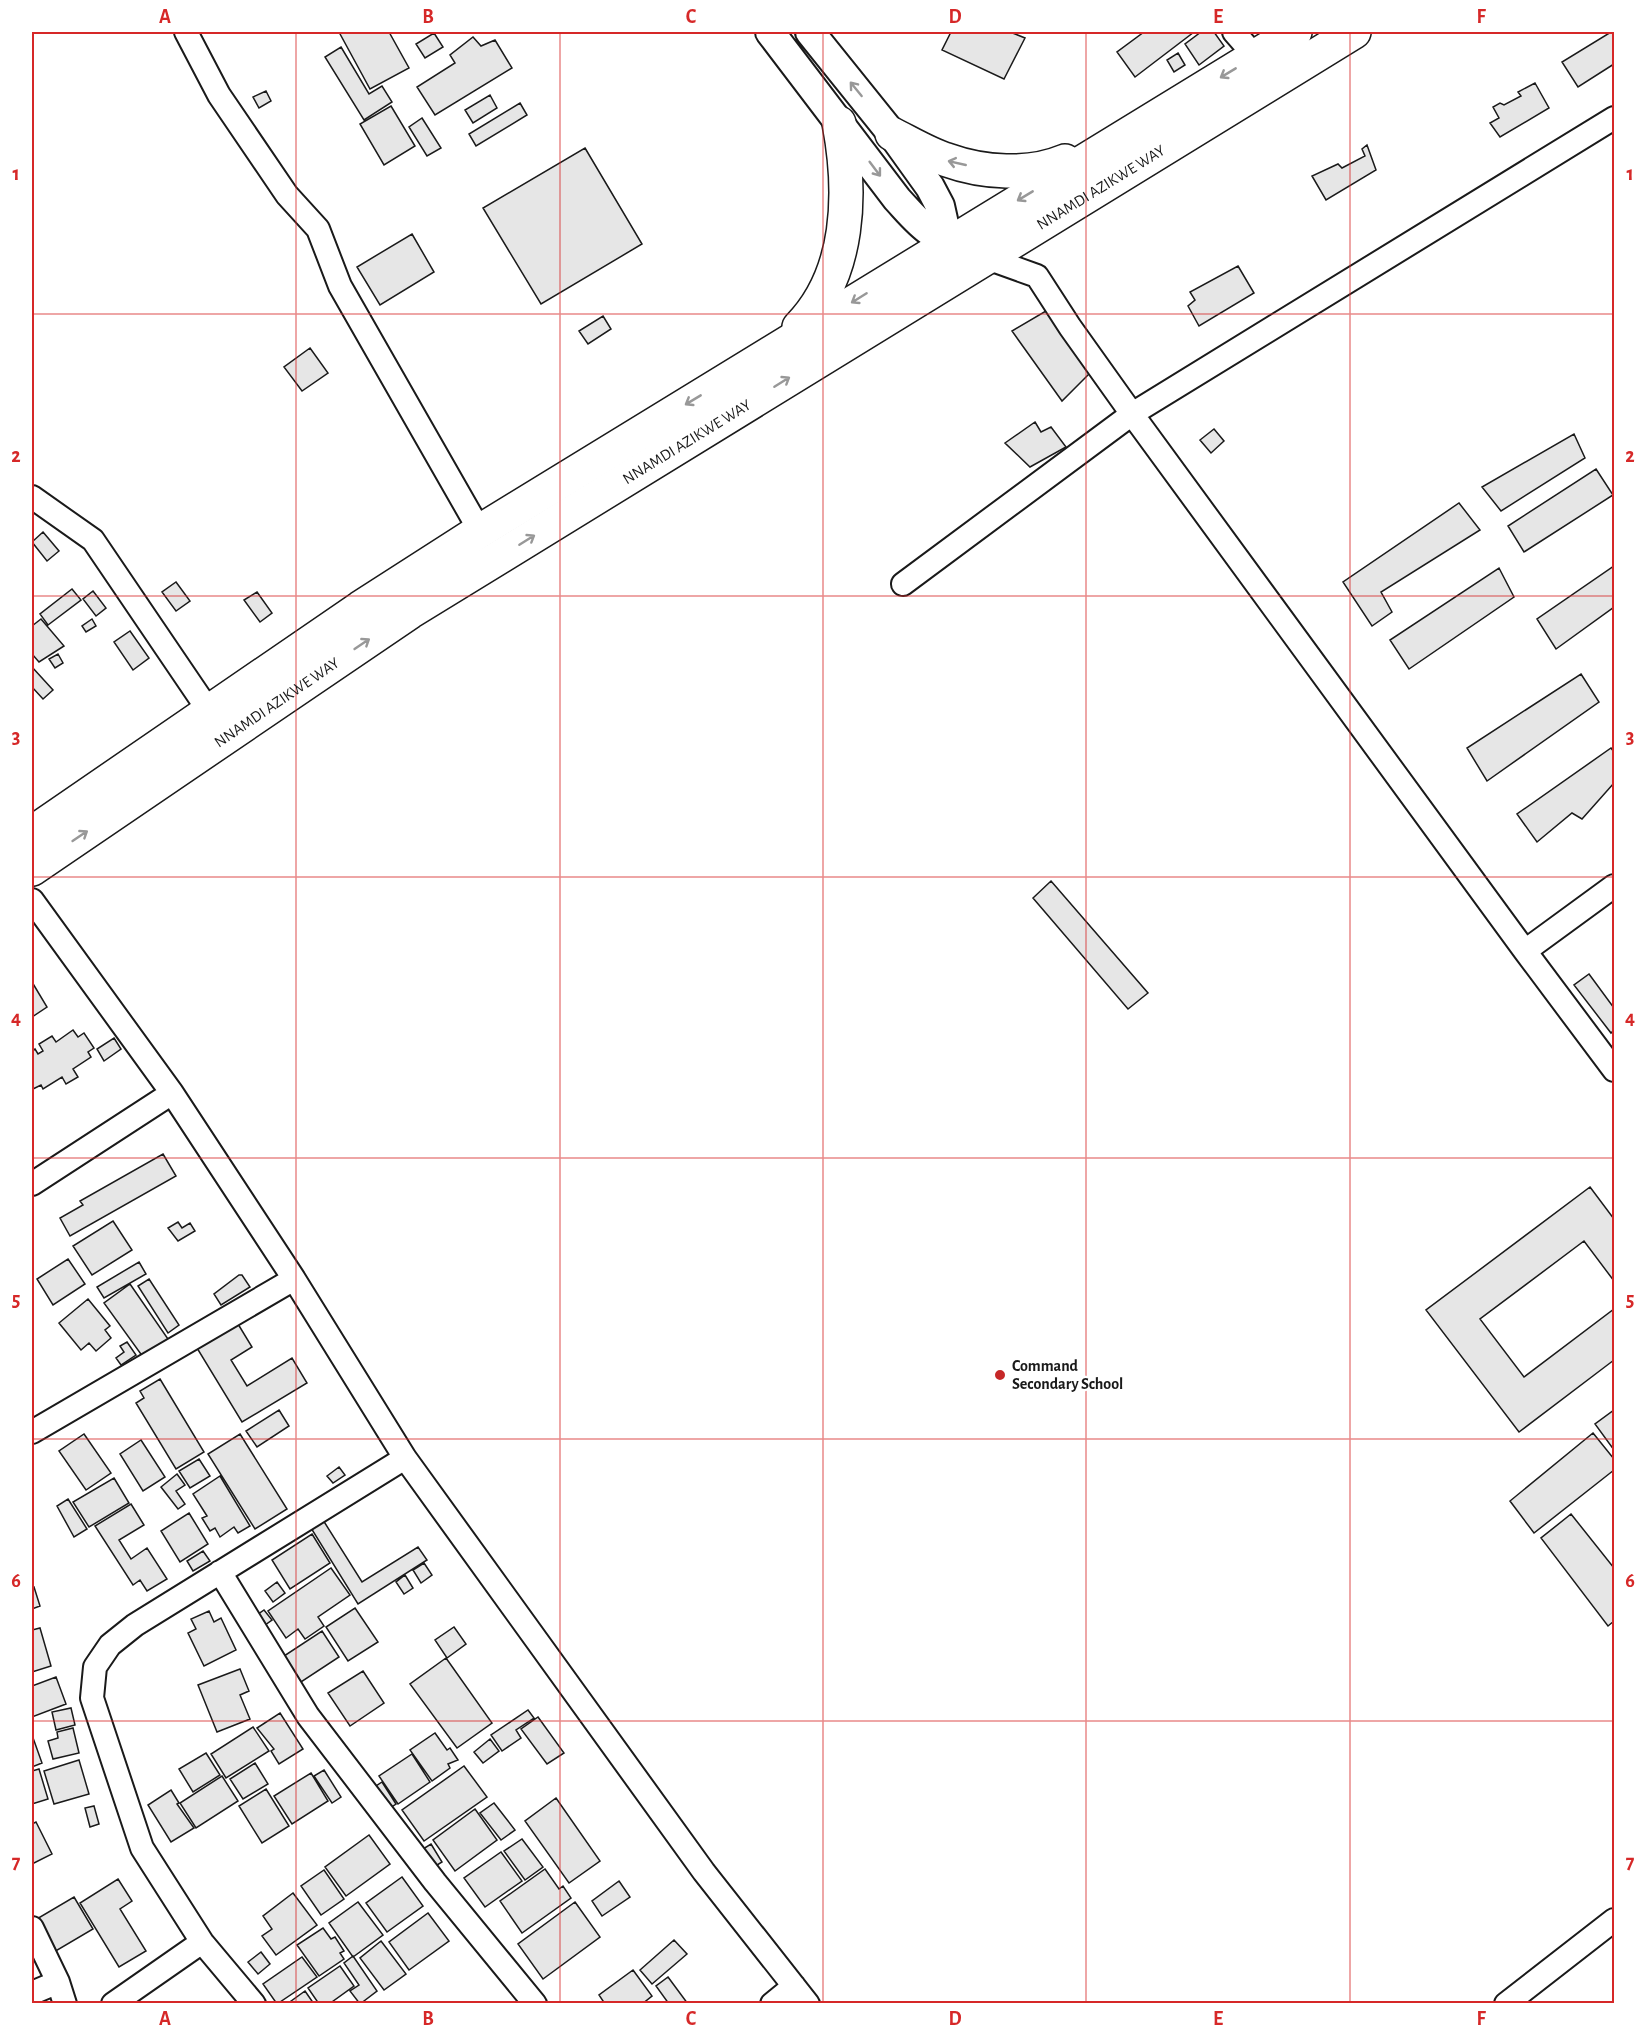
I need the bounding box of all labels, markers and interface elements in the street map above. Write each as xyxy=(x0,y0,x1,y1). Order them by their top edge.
text: A xyxy=(159,7,171,27)
text: B xyxy=(422,7,434,27)
text: C xyxy=(686,7,697,27)
text: D xyxy=(948,7,962,27)
text: E xyxy=(1213,7,1223,27)
text: F xyxy=(1476,7,1486,27)
one-way arrow xyxy=(1220,67,1237,79)
one-way arrow xyxy=(849,81,862,97)
street label: NNAMDI AZIKWE WAY xyxy=(1034,142,1168,233)
one-way arrow xyxy=(948,156,967,168)
one-way arrow xyxy=(868,161,881,177)
text: 1 xyxy=(12,164,20,184)
text: 1 xyxy=(1626,164,1634,184)
one-way arrow xyxy=(1017,190,1034,202)
one-way arrow xyxy=(851,292,868,304)
one-way arrow xyxy=(773,376,790,388)
one-way arrow xyxy=(685,395,702,407)
street label: NNAMDI AZIKWE WAY xyxy=(620,396,754,487)
text: 2 xyxy=(11,446,21,466)
text: 2 xyxy=(1625,446,1635,466)
one-way arrow xyxy=(518,533,535,545)
one-way arrow xyxy=(354,638,370,650)
street label: NNAMDI AZIKWE WAY xyxy=(211,654,343,751)
text: 3 xyxy=(12,727,20,747)
text: 3 xyxy=(1626,727,1634,747)
one-way arrow xyxy=(71,830,88,843)
text: 4 xyxy=(11,1008,21,1028)
text: 4 xyxy=(1625,1008,1635,1028)
text: 5 xyxy=(12,1290,20,1310)
text: 5 xyxy=(1626,1290,1634,1310)
place label: Command Secondary School xyxy=(1012,1358,1123,1393)
marker: Command Secondary School xyxy=(993,1368,1007,1382)
text: 6 xyxy=(11,1571,21,1591)
text: 6 xyxy=(1625,1571,1635,1591)
text: 7 xyxy=(12,1852,21,1872)
text: 7 xyxy=(1626,1852,1635,1872)
text: A xyxy=(159,2009,171,2029)
text: B xyxy=(422,2009,434,2029)
text: C xyxy=(686,2009,697,2029)
text: D xyxy=(948,2009,962,2029)
text: E xyxy=(1213,2009,1223,2029)
text: F xyxy=(1476,2009,1486,2029)

